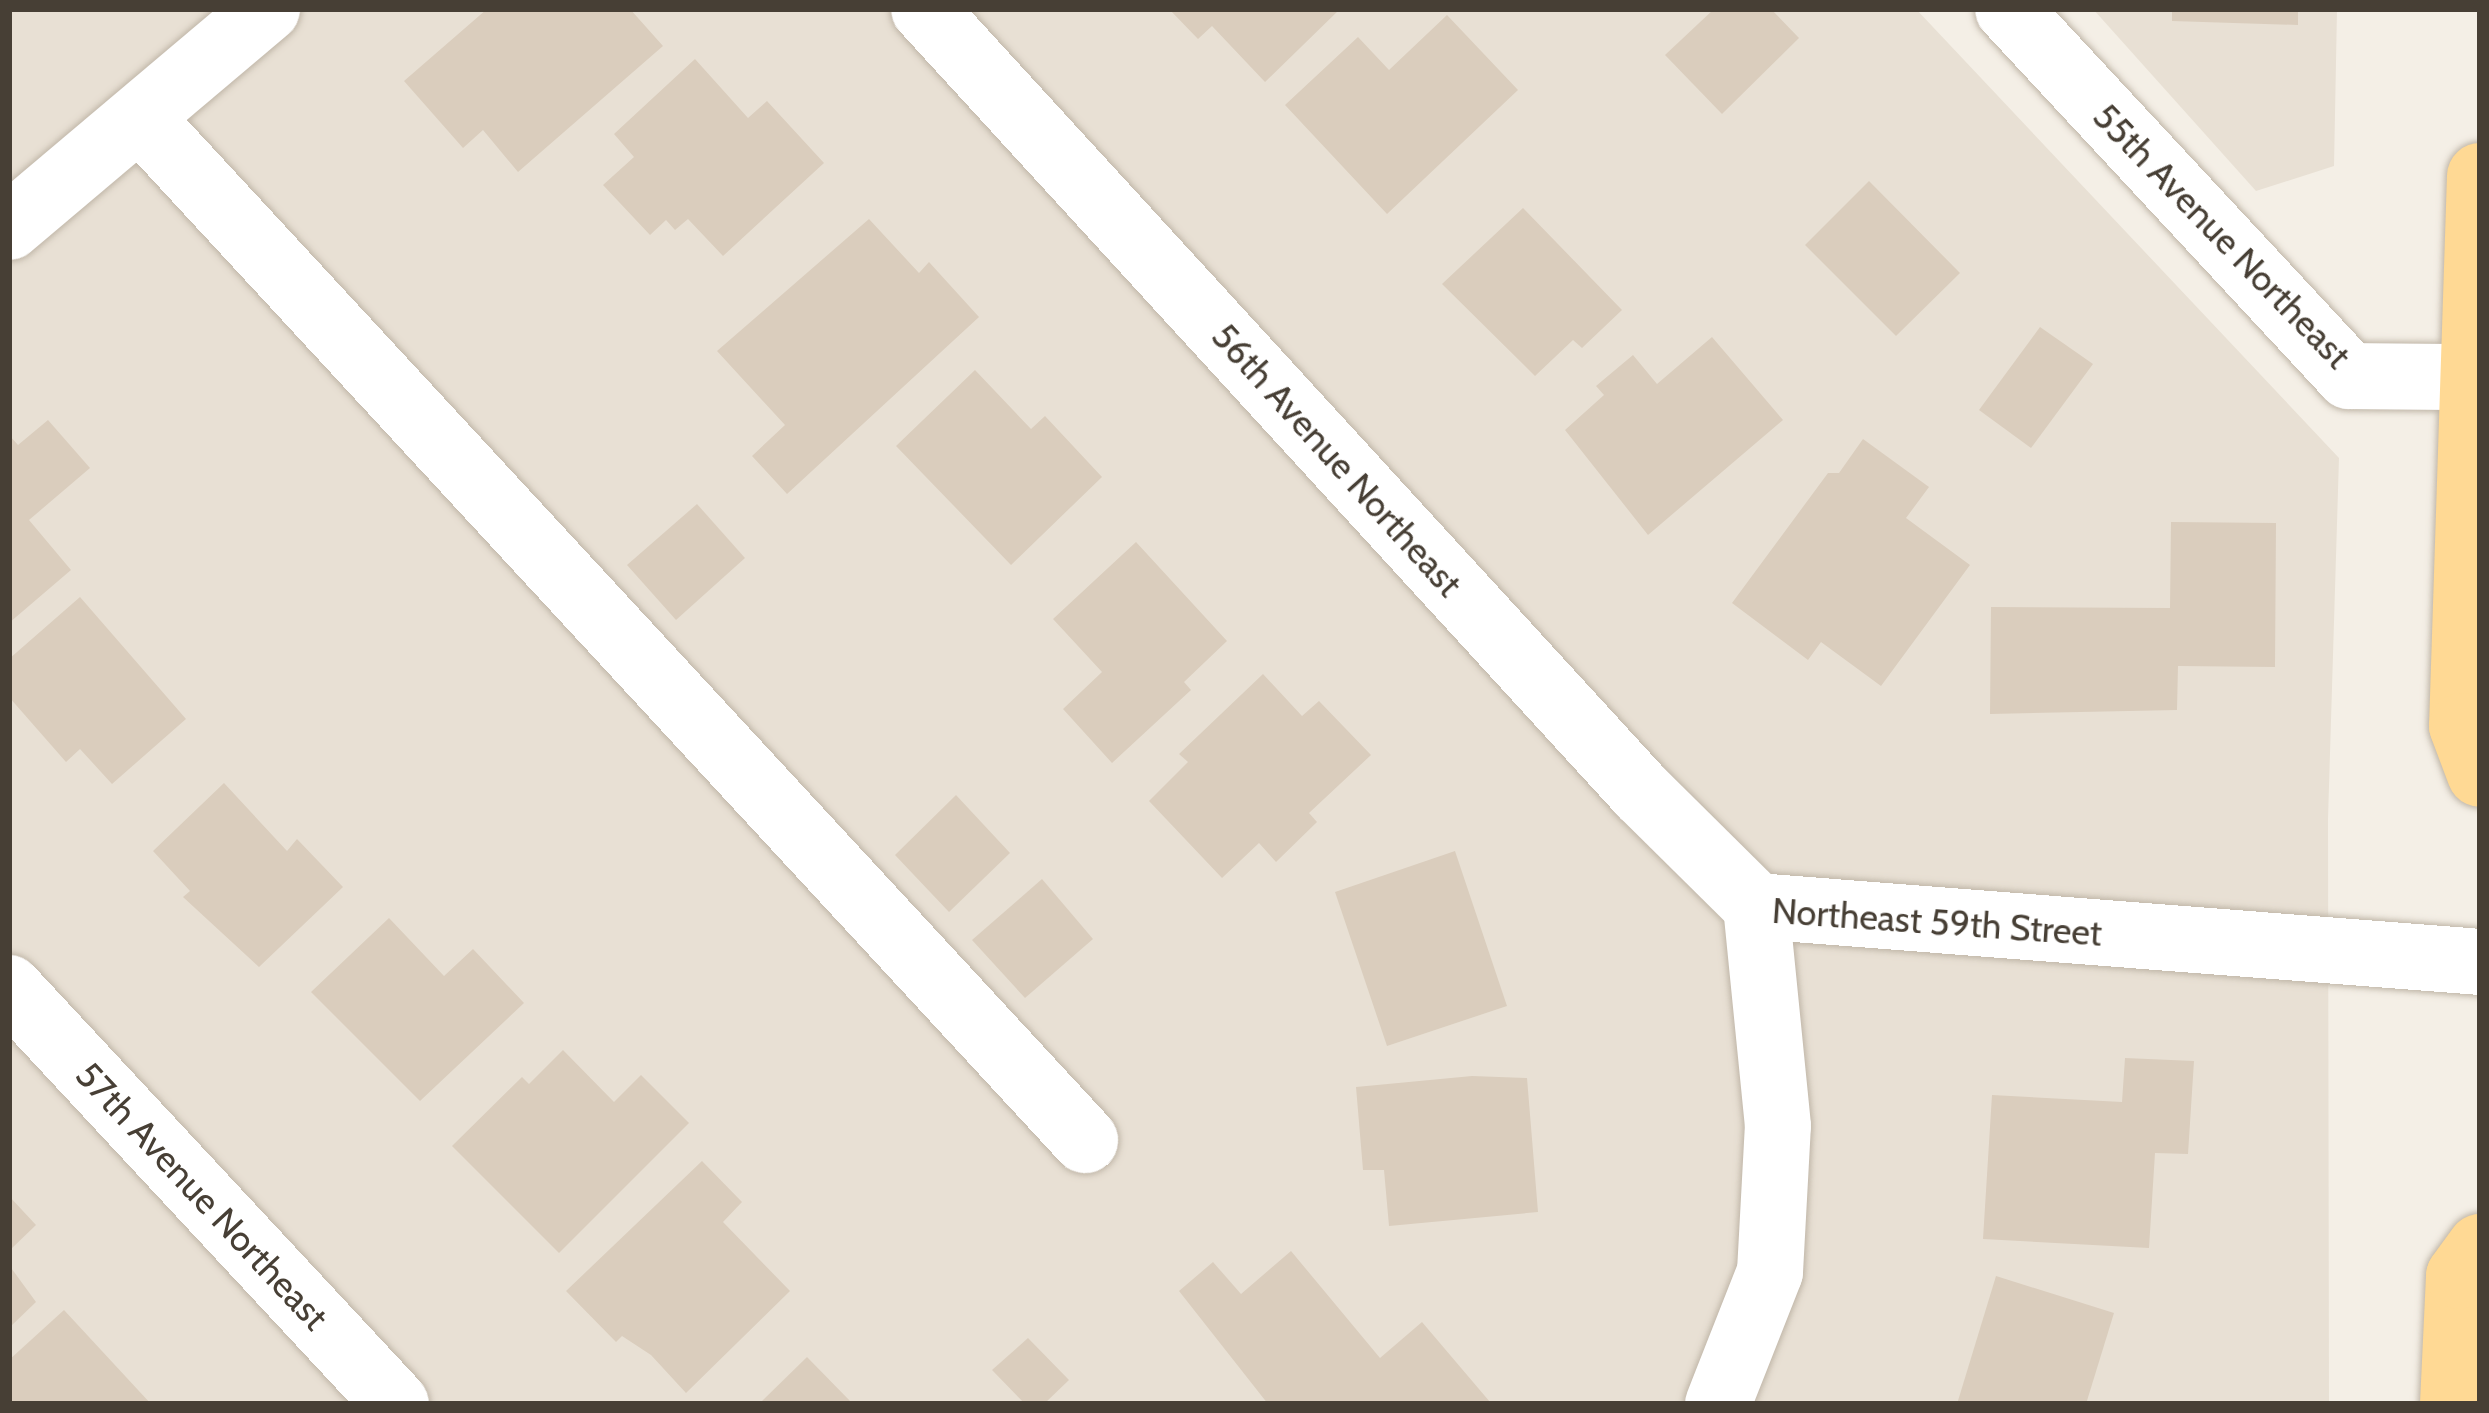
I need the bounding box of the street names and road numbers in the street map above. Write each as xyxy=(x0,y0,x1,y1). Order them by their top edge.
street label: 55th Avenue Northeast xyxy=(2084,95,2360,377)
street label: 56th Avenue Northeast xyxy=(1203,315,1471,605)
street label: Northeast 59th Street xyxy=(1771,889,2103,955)
street label: 57th Avenue Northeast xyxy=(67,1053,337,1339)

